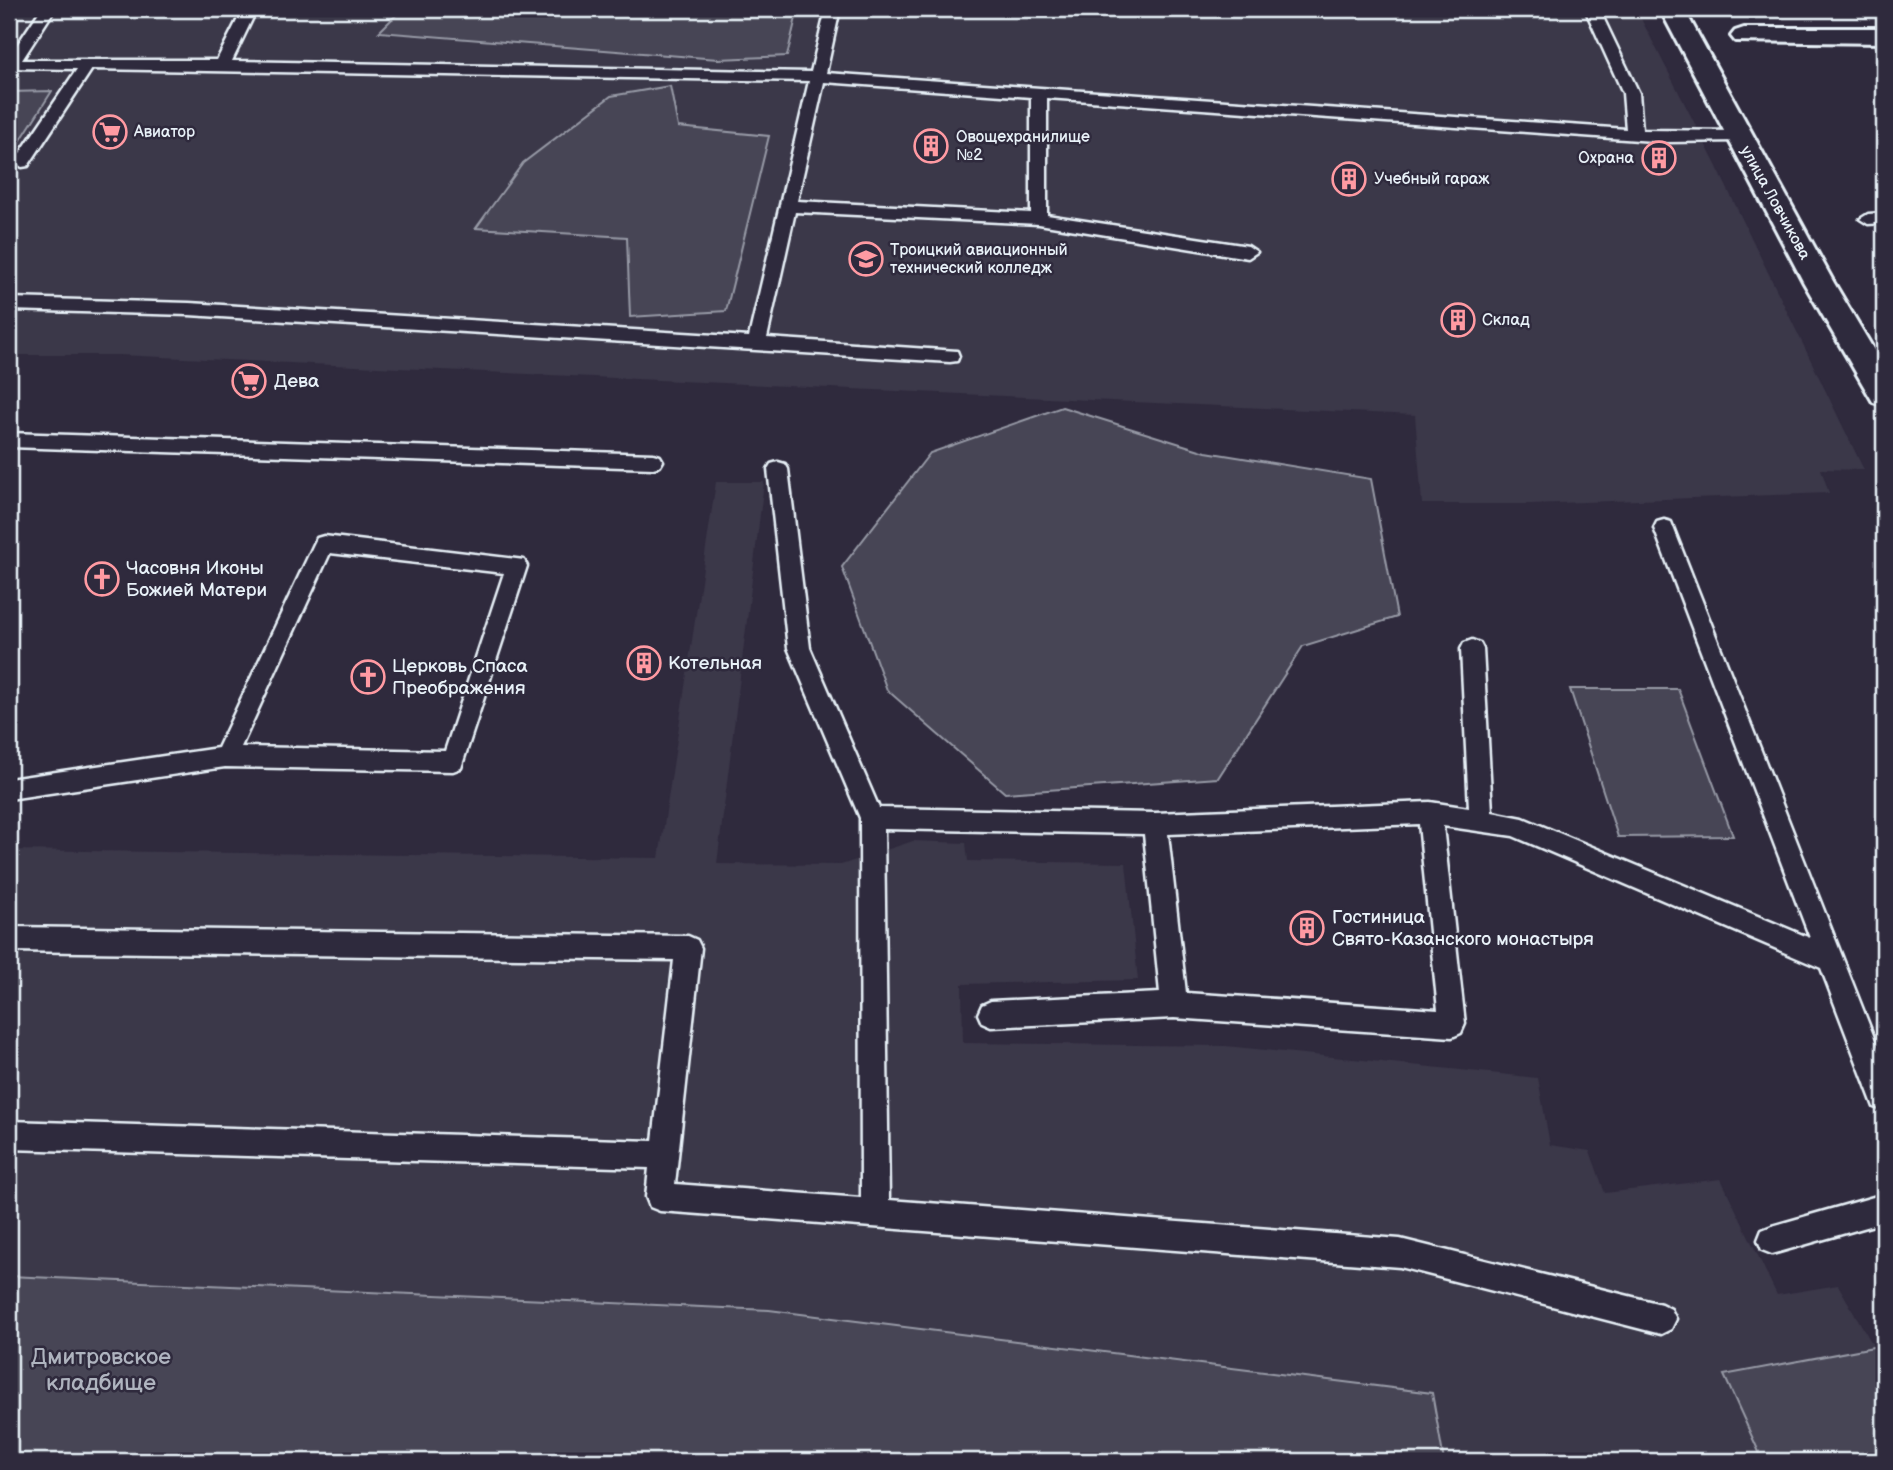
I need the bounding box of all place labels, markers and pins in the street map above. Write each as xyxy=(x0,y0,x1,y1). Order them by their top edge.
supermarket icon: Авиатор xyxy=(91,113,129,151)
place label: Авиатор xyxy=(133,123,195,142)
building icon: Овощехранилище №2 xyxy=(912,127,950,165)
place label: Овощехранилище №2 xyxy=(956,128,1090,165)
building icon: Охрана xyxy=(1640,139,1678,177)
place label: Охрана xyxy=(1578,149,1635,168)
building icon: Учебный гараж xyxy=(1330,160,1368,198)
place label: Учебный гараж xyxy=(1374,170,1490,189)
school or university icon: Троицкий авиационный технический колледж xyxy=(847,240,885,278)
place label: Троицкий авиационный технический колледж xyxy=(890,241,1068,278)
building icon: Склад xyxy=(1439,301,1477,339)
place label: Склад xyxy=(1482,311,1530,330)
supermarket icon: Дева xyxy=(230,362,268,400)
place label: Дева xyxy=(274,370,319,393)
place label: Часовня Иконы Божией Матери xyxy=(126,557,267,602)
church icon: Часовня Иконы Божией Матери xyxy=(83,560,121,598)
building icon: Котельная xyxy=(625,644,663,682)
place label: Котельная xyxy=(668,652,762,675)
place label: Церковь Спаса Преображения xyxy=(392,655,528,700)
church icon: Церковь Спаса Преображения xyxy=(349,658,387,696)
place label: Гостиница Свято-Казанского монастыря xyxy=(1332,906,1594,951)
building icon: Гостиница Свято-Казанского монастыря xyxy=(1288,909,1326,947)

